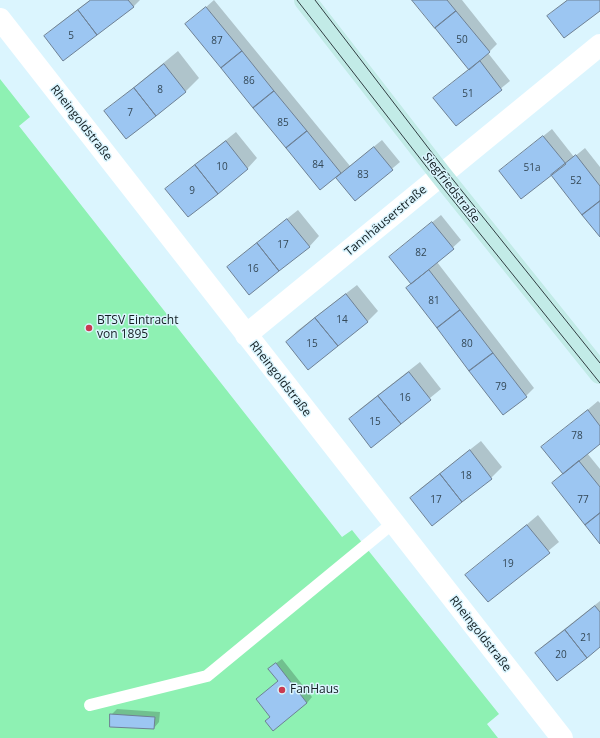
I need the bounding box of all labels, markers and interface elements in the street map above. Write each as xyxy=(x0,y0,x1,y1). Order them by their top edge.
house number: 5 xyxy=(68,30,74,42)
house number: 50 xyxy=(456,34,468,46)
house number: 87 xyxy=(211,35,223,47)
house number: 86 xyxy=(243,75,255,87)
street label: Rheingoldstraße xyxy=(47,82,115,164)
house number: 8 xyxy=(157,84,163,96)
house number: 51 xyxy=(462,88,474,100)
house number: 7 xyxy=(127,107,133,119)
house number: 85 xyxy=(277,117,289,129)
street label: Siegfriedstraße xyxy=(419,150,483,226)
house number: 84 xyxy=(312,159,324,171)
house number: 10 xyxy=(216,161,228,173)
house number: 51a xyxy=(524,162,540,174)
house number: 83 xyxy=(357,169,369,181)
house number: 52 xyxy=(570,175,582,187)
street label: Tannhäuserstraße xyxy=(342,183,430,259)
house number: 9 xyxy=(189,185,195,197)
house number: 17 xyxy=(277,239,289,251)
house number: 82 xyxy=(415,247,427,259)
house number: 16 xyxy=(247,263,259,275)
house number: 81 xyxy=(428,295,440,307)
place label: BTSV Eintracht von 1895 xyxy=(97,314,179,342)
house number: 14 xyxy=(336,314,348,326)
marker: BTSV Eintracht von 1895 xyxy=(84,323,94,333)
street label: Rheingoldstraße xyxy=(246,338,314,420)
house number: 15 xyxy=(306,338,318,350)
house number: 80 xyxy=(461,338,473,350)
house number: 79 xyxy=(495,381,507,393)
house number: 16 xyxy=(399,392,411,404)
house number: 15 xyxy=(369,416,381,428)
house number: 78 xyxy=(571,430,583,442)
house number: 18 xyxy=(460,470,472,482)
house number: 17 xyxy=(430,494,442,506)
house number: 77 xyxy=(577,494,589,506)
house number: 19 xyxy=(502,558,514,570)
street label: Rheingoldstraße xyxy=(446,593,514,675)
house number: 21 xyxy=(580,632,592,644)
house number: 20 xyxy=(555,649,567,661)
place label: FanHaus xyxy=(290,683,339,697)
marker: FanHaus xyxy=(277,685,287,695)

